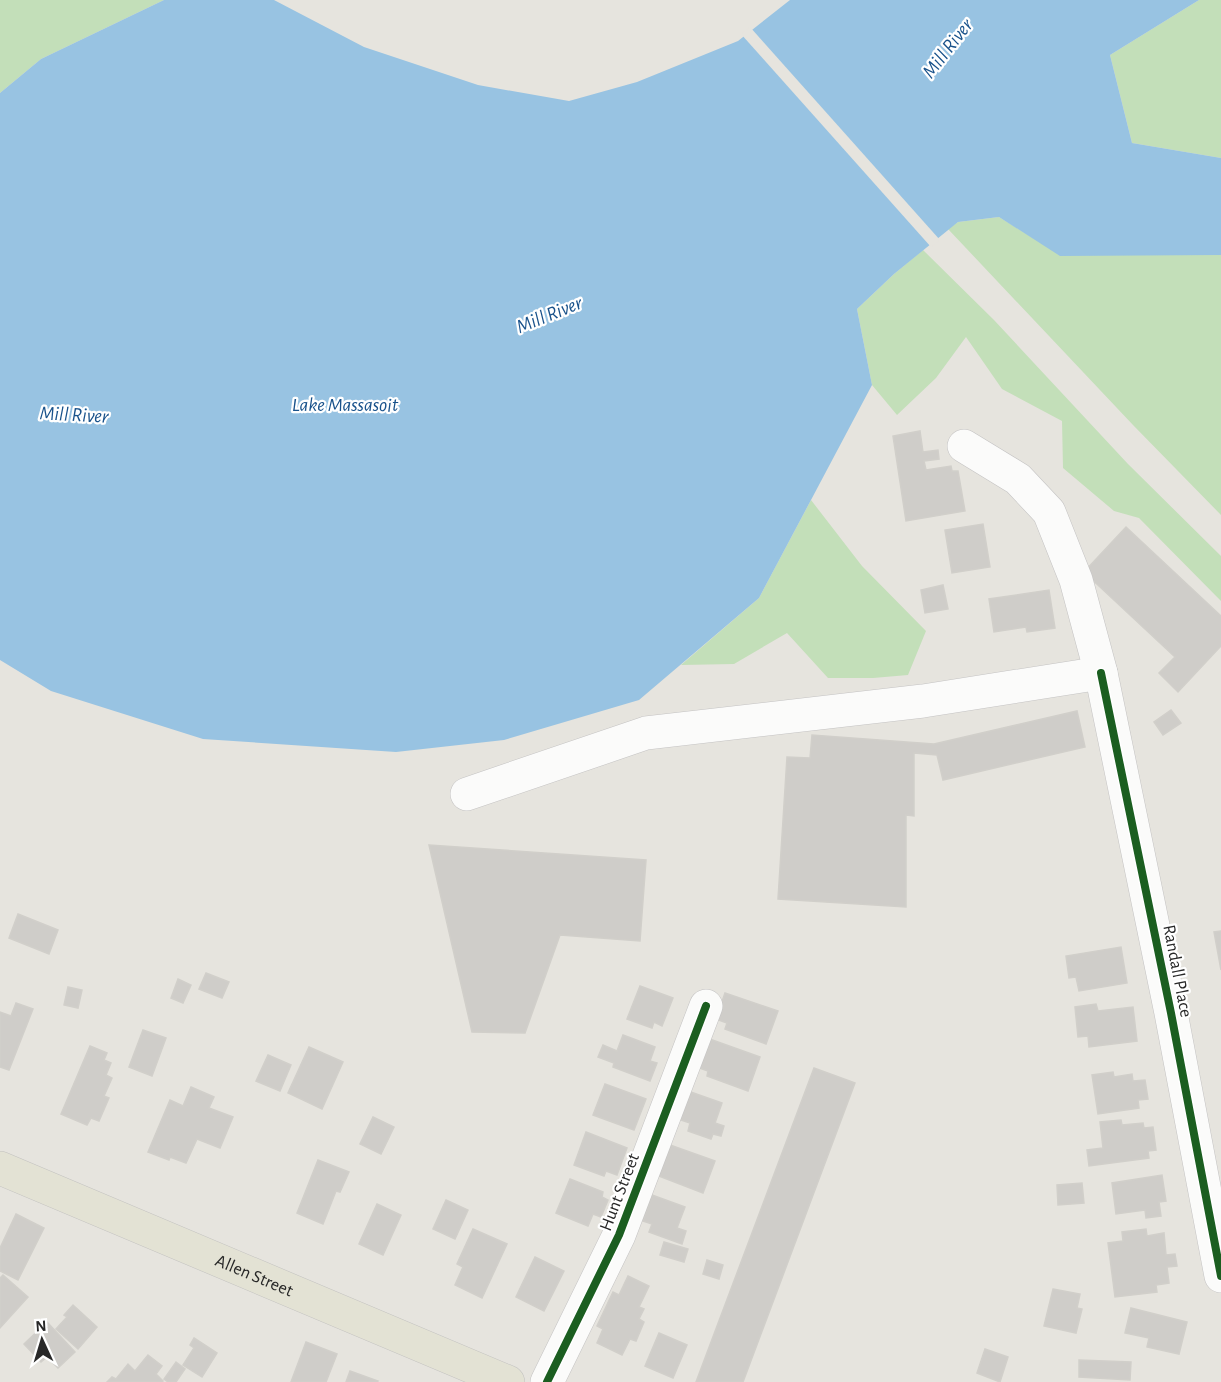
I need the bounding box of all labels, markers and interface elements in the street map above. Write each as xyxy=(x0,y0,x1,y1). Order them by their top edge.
water label: Mill River xyxy=(919,15,977,82)
water label: Mill River xyxy=(514,293,586,337)
water label: Lake Massasoit xyxy=(292,395,399,415)
water label: Mill River xyxy=(39,403,109,427)
street label: Randall Place xyxy=(1159,923,1195,1019)
street label: Hunt Street xyxy=(597,1151,643,1234)
street label: Allen Street xyxy=(213,1252,296,1300)
north arrow xyxy=(12,1310,72,1370)
text: N xyxy=(35,1318,47,1334)

